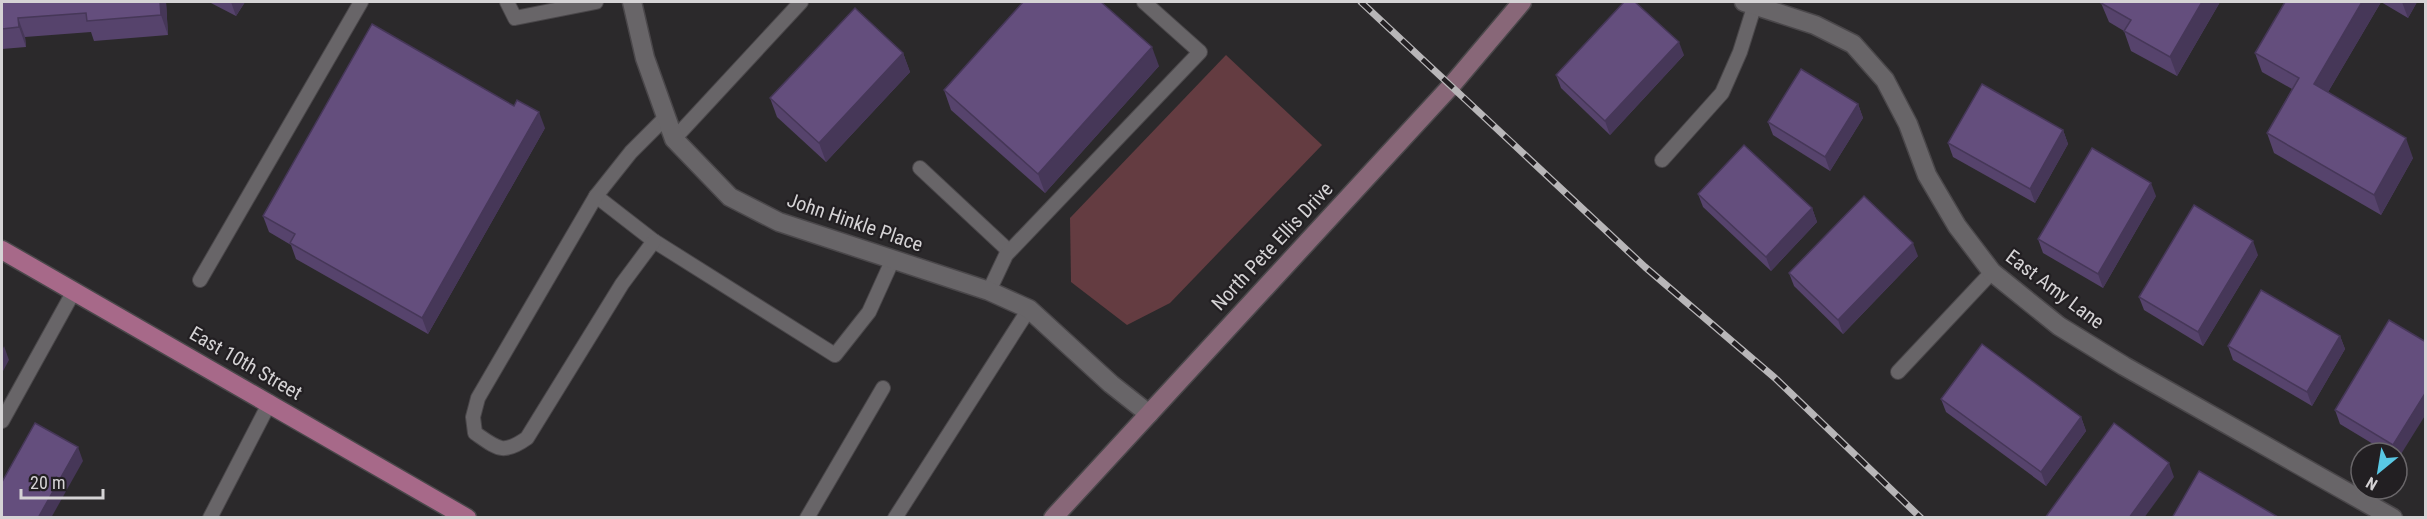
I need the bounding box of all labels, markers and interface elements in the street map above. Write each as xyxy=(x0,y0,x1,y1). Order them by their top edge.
street label: North Pete Ellis Drive xyxy=(1206,177,1338,315)
street label: John Hinkle Place xyxy=(784,188,926,256)
street label: East Amy Lane xyxy=(2001,244,2109,334)
street label: East 10th Street xyxy=(185,321,307,405)
north arrow xyxy=(2349,441,2409,501)
scale bar xyxy=(21,462,104,500)
text: 20 m xyxy=(30,472,65,493)
text: N xyxy=(2363,473,2381,494)

